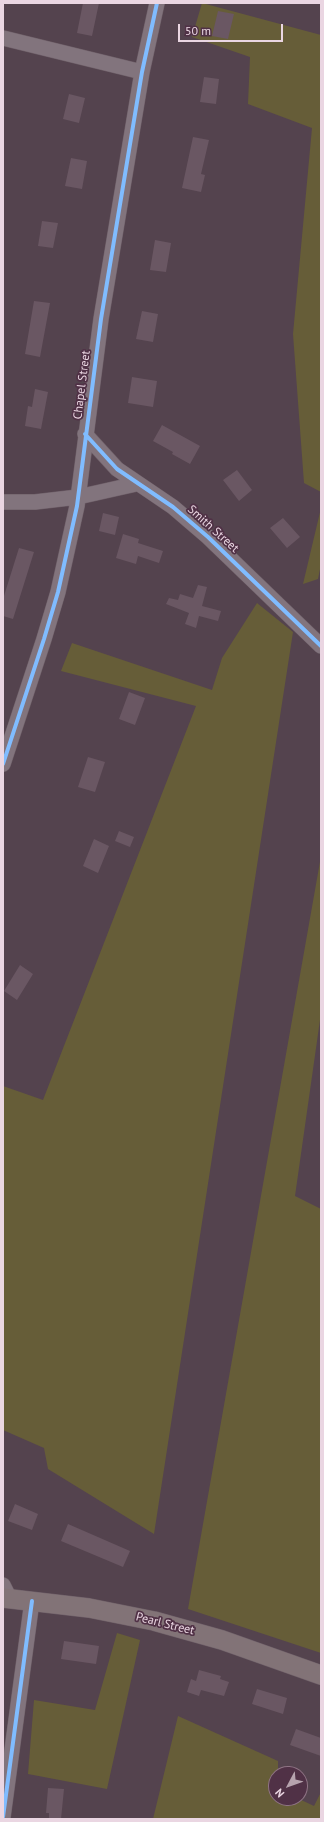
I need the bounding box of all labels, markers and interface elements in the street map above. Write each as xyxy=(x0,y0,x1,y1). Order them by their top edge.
scale bar xyxy=(180,16,285,42)
text: 50 m xyxy=(185,23,211,38)
street label: Chapel Street xyxy=(71,350,93,420)
street label: Smith Street xyxy=(184,502,242,556)
street label: Pearl Street xyxy=(134,1610,196,1638)
north arrow xyxy=(268,1766,308,1806)
text: N xyxy=(272,1786,287,1801)

